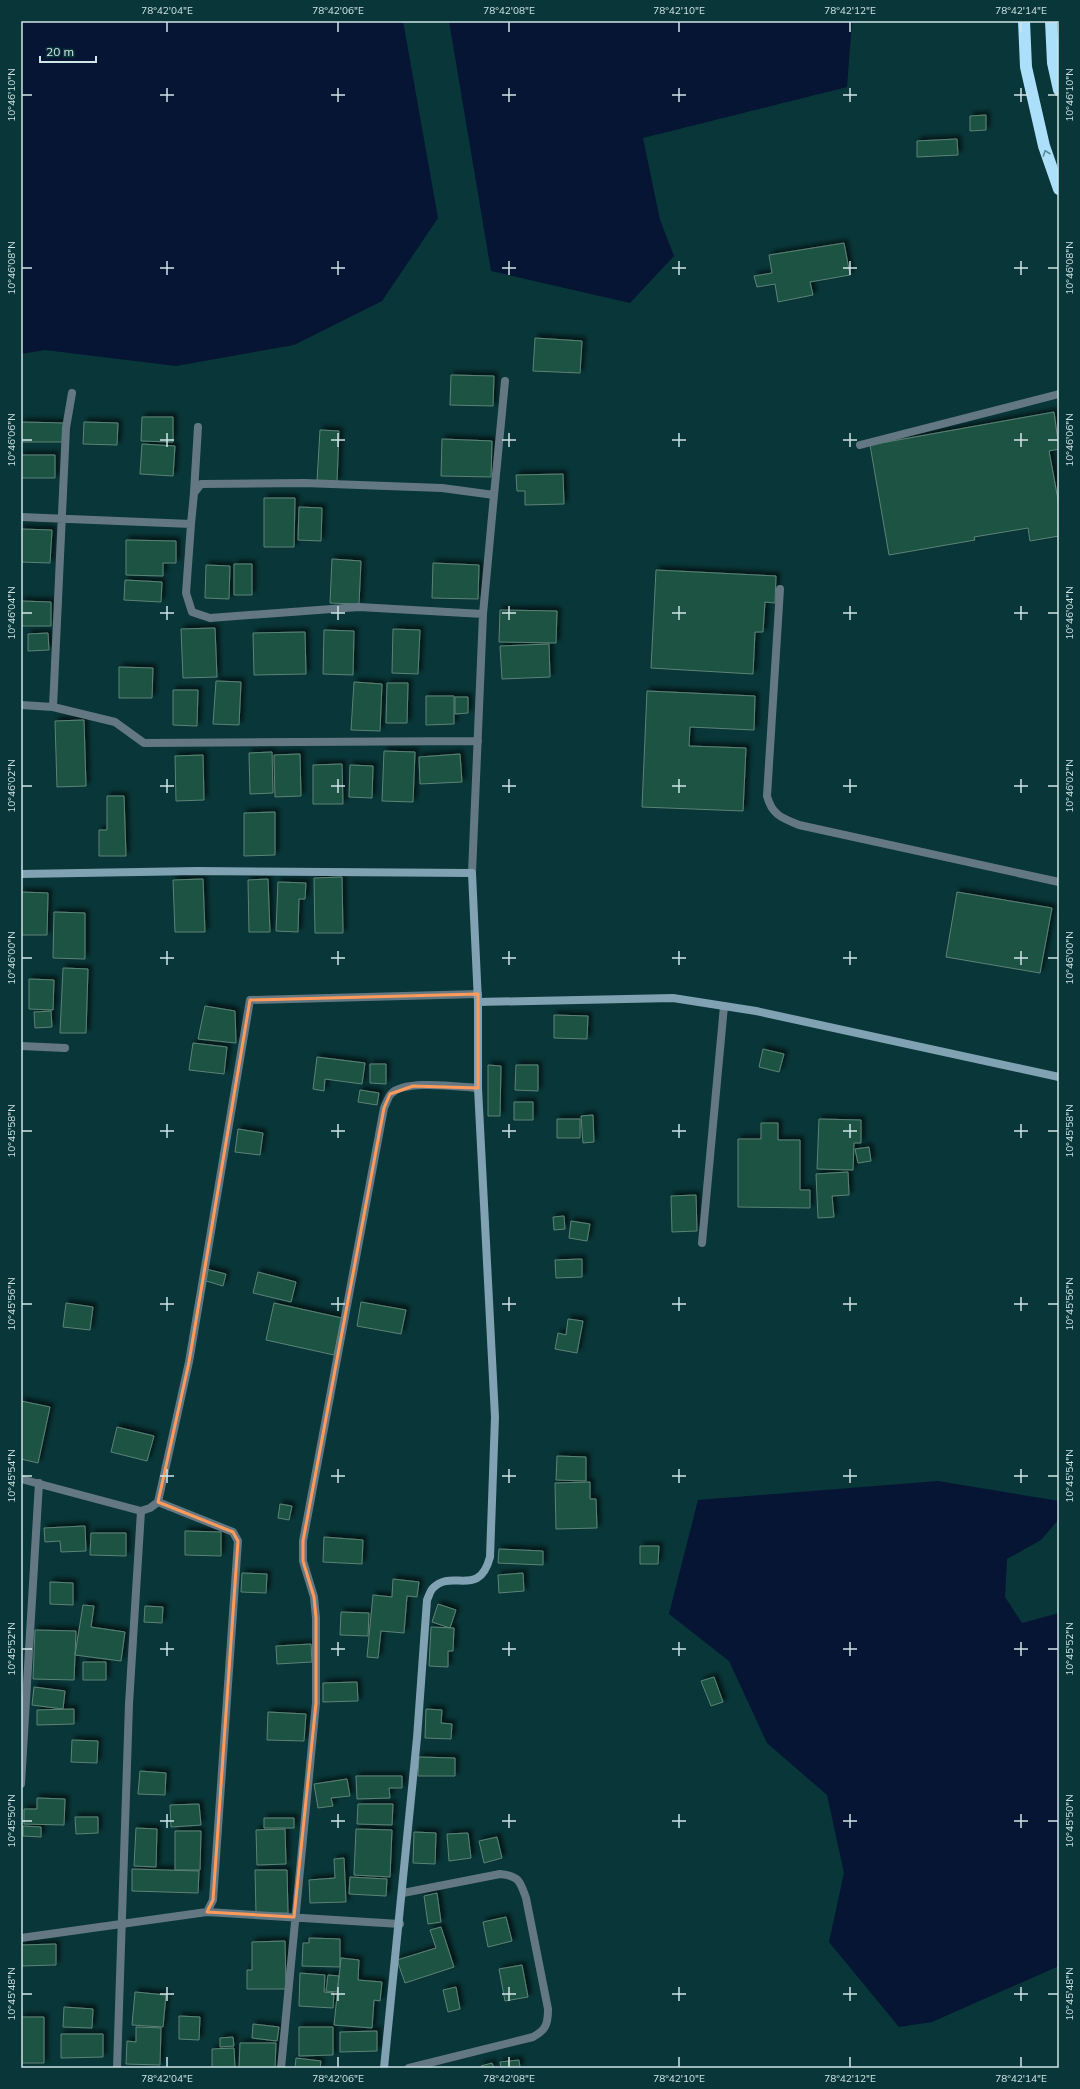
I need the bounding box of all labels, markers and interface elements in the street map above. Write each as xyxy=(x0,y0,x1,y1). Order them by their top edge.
text: 78°42'04"E xyxy=(141,4,193,17)
text: 78°42'06"E xyxy=(312,4,364,17)
text: 78°42'08"E xyxy=(483,4,535,17)
text: 78°42'10"E xyxy=(653,4,705,17)
text: 78°42'12"E xyxy=(824,4,876,17)
text: 78°42'14"E xyxy=(995,4,1047,17)
scale bar xyxy=(40,38,96,64)
text: 20 m xyxy=(46,44,74,59)
text: 10°46'10"N xyxy=(5,68,18,122)
text: 10°46'10"N xyxy=(1063,68,1076,122)
one-way arrow xyxy=(1042,149,1051,156)
text: 10°46'08"N xyxy=(5,241,18,295)
text: 10°46'08"N xyxy=(1063,241,1076,295)
text: 10°46'06"N xyxy=(5,413,18,467)
text: 10°46'06"N xyxy=(1063,413,1076,467)
text: 10°46'04"N xyxy=(5,586,18,640)
text: 10°46'04"N xyxy=(1063,586,1076,640)
text: 10°46'02"N xyxy=(5,759,18,813)
text: 10°46'02"N xyxy=(1063,759,1076,813)
text: 10°46'00"N xyxy=(5,931,18,985)
text: 10°46'00"N xyxy=(1063,931,1076,985)
text: 10°45'58"N xyxy=(5,1104,18,1158)
text: 10°45'58"N xyxy=(1063,1104,1076,1158)
text: 10°45'56"N xyxy=(5,1277,18,1331)
text: 10°45'56"N xyxy=(1063,1277,1076,1331)
text: 10°45'54"N xyxy=(5,1449,18,1503)
text: 10°45'54"N xyxy=(1063,1449,1076,1503)
text: 10°45'52"N xyxy=(5,1622,18,1676)
text: 10°45'52"N xyxy=(1063,1622,1076,1676)
text: 10°45'50"N xyxy=(5,1794,18,1848)
text: 10°45'50"N xyxy=(1063,1794,1076,1848)
text: 10°45'48"N xyxy=(5,1967,18,2021)
text: 10°45'48"N xyxy=(1063,1967,1076,2021)
text: 78°42'04"E xyxy=(141,2072,193,2085)
text: 78°42'06"E xyxy=(312,2072,364,2085)
text: 78°42'08"E xyxy=(483,2072,535,2085)
text: 78°42'10"E xyxy=(653,2072,705,2085)
text: 78°42'12"E xyxy=(824,2072,876,2085)
text: 78°42'14"E xyxy=(995,2072,1047,2085)

